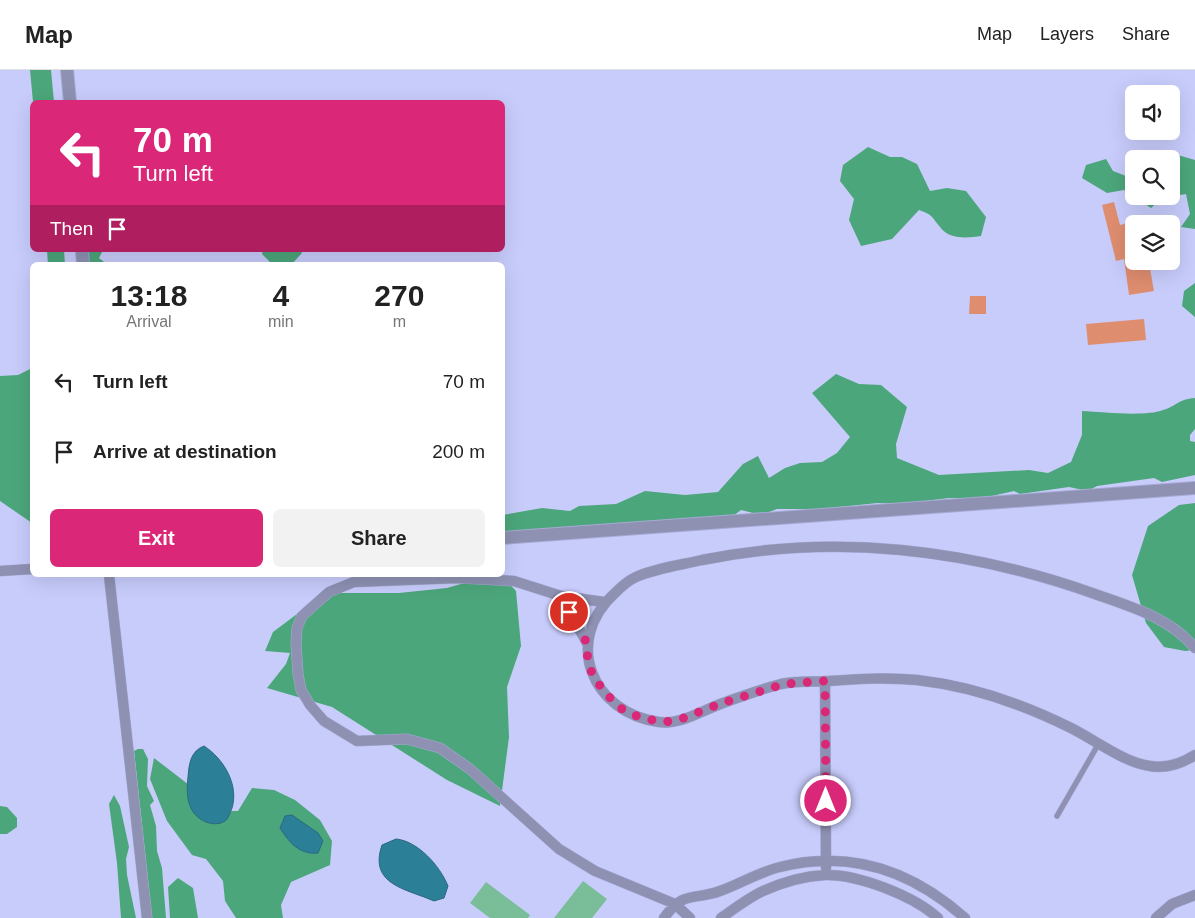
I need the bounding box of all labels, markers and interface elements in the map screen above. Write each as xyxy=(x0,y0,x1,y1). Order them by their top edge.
text: Map xyxy=(25,21,73,48)
text: Map xyxy=(977,24,1012,44)
text: Layers xyxy=(1040,24,1094,44)
text: Share xyxy=(1122,24,1170,44)
map controls xyxy=(1125,85,1180,270)
button: sound xyxy=(1125,85,1180,140)
icon: left xyxy=(50,120,115,185)
text: 70 m xyxy=(133,120,213,159)
button: search xyxy=(1125,150,1180,205)
text: Turn left xyxy=(133,161,213,186)
icon: arrive xyxy=(103,215,131,243)
button: layers xyxy=(1125,215,1180,270)
text: Then xyxy=(50,218,93,239)
text: 13:18 xyxy=(111,279,187,312)
text: 4 xyxy=(272,279,289,312)
text: 270 xyxy=(374,279,424,312)
text: Arrival xyxy=(126,313,172,330)
text: min xyxy=(268,313,294,330)
text: m xyxy=(393,313,406,330)
icon: left xyxy=(50,368,78,396)
text: Turn left xyxy=(93,371,168,392)
text: 70 m xyxy=(443,371,485,392)
icon: arrive xyxy=(50,438,78,466)
text: Arrive at destination xyxy=(93,441,277,462)
text: 200 m xyxy=(432,441,485,462)
button: Exit xyxy=(50,509,263,567)
button: Share xyxy=(273,509,485,567)
pin xyxy=(548,591,590,633)
icon: arrive xyxy=(555,598,583,626)
position arrow xyxy=(799,774,851,826)

